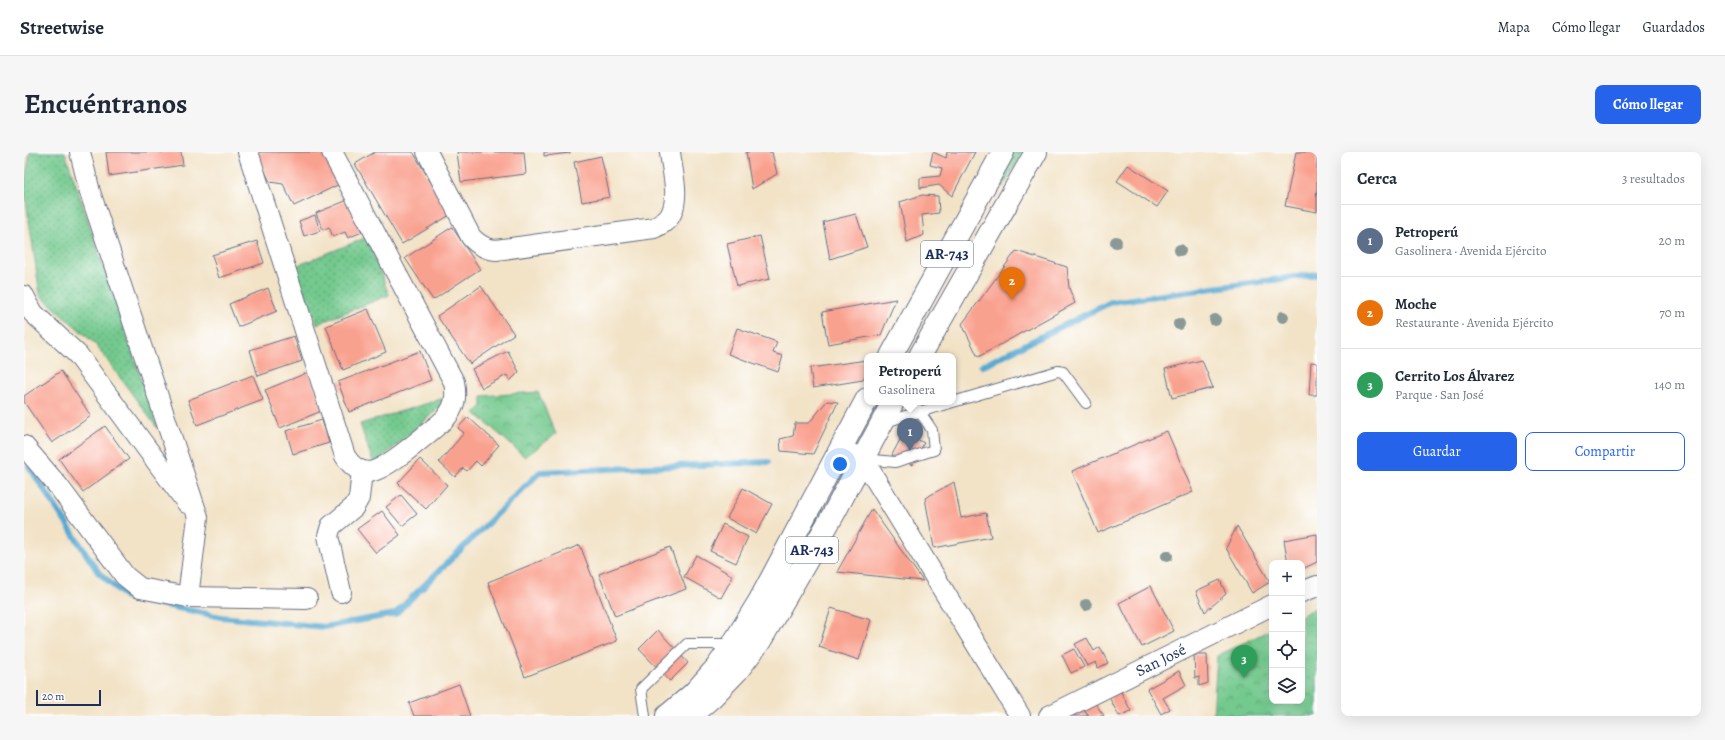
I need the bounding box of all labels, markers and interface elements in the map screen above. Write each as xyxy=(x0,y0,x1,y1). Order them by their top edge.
text: Streetwise xyxy=(20,15,104,41)
text: Mapa xyxy=(1498,18,1530,37)
text: Cómo llegar xyxy=(1552,18,1620,37)
text: Guardados xyxy=(1642,18,1705,37)
text: Encuéntranos xyxy=(24,85,188,123)
button: Cómo llegar xyxy=(1595,85,1701,124)
text: Cerca xyxy=(1357,167,1397,190)
text: 3 resultados xyxy=(1622,170,1685,187)
text: Petroperú xyxy=(1395,222,1458,242)
text: 1 xyxy=(1368,232,1372,249)
text: 20 m xyxy=(1659,232,1685,249)
road number: AR-743 xyxy=(921,241,973,267)
text: Gasolinera · Avenida Ejército xyxy=(1395,242,1546,259)
pin: 2 xyxy=(999,267,1025,300)
text: Moche xyxy=(1395,294,1437,314)
text: 2 xyxy=(1367,304,1373,321)
text: 70 m xyxy=(1659,304,1685,321)
text: Restaurante · Avenida Ejército xyxy=(1395,314,1554,331)
popup xyxy=(864,353,956,405)
text: Petroperú xyxy=(878,361,942,381)
text: Cerrito Los Álvarez xyxy=(1395,366,1514,386)
text: 3 xyxy=(1367,376,1373,393)
text: 140 m xyxy=(1654,376,1685,393)
text: Gasolinera xyxy=(878,381,935,398)
text: Parque · San José xyxy=(1395,386,1484,403)
pin: 1 xyxy=(897,418,923,451)
button: Guardar xyxy=(1357,432,1517,471)
button: Compartir xyxy=(1525,432,1685,471)
your location xyxy=(830,454,850,474)
road number: AR-743 xyxy=(786,537,838,563)
map controls xyxy=(1269,560,1305,704)
button: + xyxy=(1269,560,1305,596)
button: − xyxy=(1269,596,1305,632)
button: locate xyxy=(1269,632,1305,668)
street label: San José xyxy=(1132,638,1190,682)
pin: 3 xyxy=(1231,645,1257,678)
button: layers xyxy=(1269,668,1305,704)
scale bar xyxy=(36,688,101,707)
text: 20 m xyxy=(42,689,64,704)

